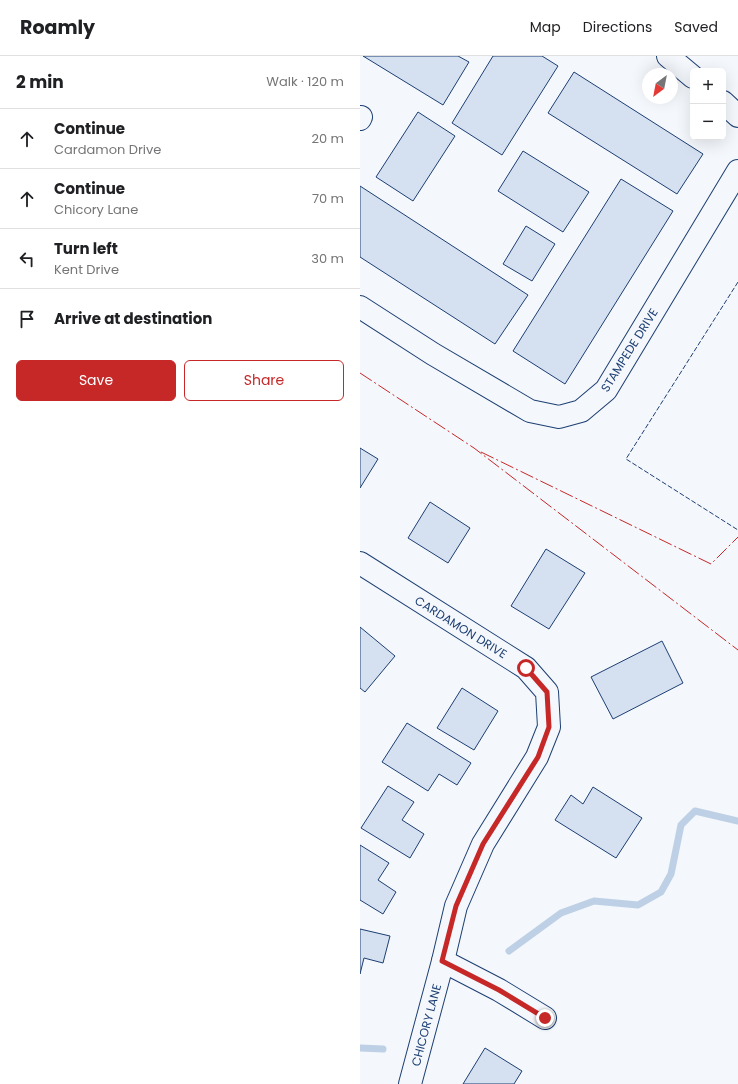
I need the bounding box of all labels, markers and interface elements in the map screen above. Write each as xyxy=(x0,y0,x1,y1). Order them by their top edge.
text: Roamly xyxy=(20,14,95,41)
text: Map xyxy=(530,17,561,37)
text: Directions xyxy=(583,17,652,37)
text: Saved xyxy=(674,17,718,37)
north arrow xyxy=(642,68,678,104)
map controls xyxy=(690,68,726,140)
button: + xyxy=(690,68,726,104)
text: 2 min xyxy=(16,70,64,94)
text: Walk · 120 m xyxy=(266,72,344,91)
button: − xyxy=(690,104,726,140)
text: Continue xyxy=(54,118,125,139)
icon: ahead xyxy=(16,128,38,150)
text: 20 m xyxy=(311,129,344,148)
text: Cardamon Drive xyxy=(54,140,161,159)
text: Continue xyxy=(54,178,125,199)
icon: ahead xyxy=(16,188,38,210)
text: 70 m xyxy=(312,189,344,208)
text: Chicory Lane xyxy=(54,200,138,219)
text: Turn left xyxy=(54,238,118,259)
icon: left xyxy=(16,248,38,270)
text: 30 m xyxy=(311,249,344,268)
text: Kent Drive xyxy=(54,260,119,279)
street label: STAMPEDE DRIVE xyxy=(596,305,662,395)
icon: arrive xyxy=(16,308,38,330)
text: Arrive at destination xyxy=(54,308,212,329)
button: Save xyxy=(16,360,176,401)
button: Share xyxy=(184,360,344,401)
street label: CARDAMON DRIVE xyxy=(412,592,510,662)
route start xyxy=(517,659,535,677)
street label: CHICORY LANE xyxy=(407,982,445,1068)
route end xyxy=(536,1009,554,1027)

